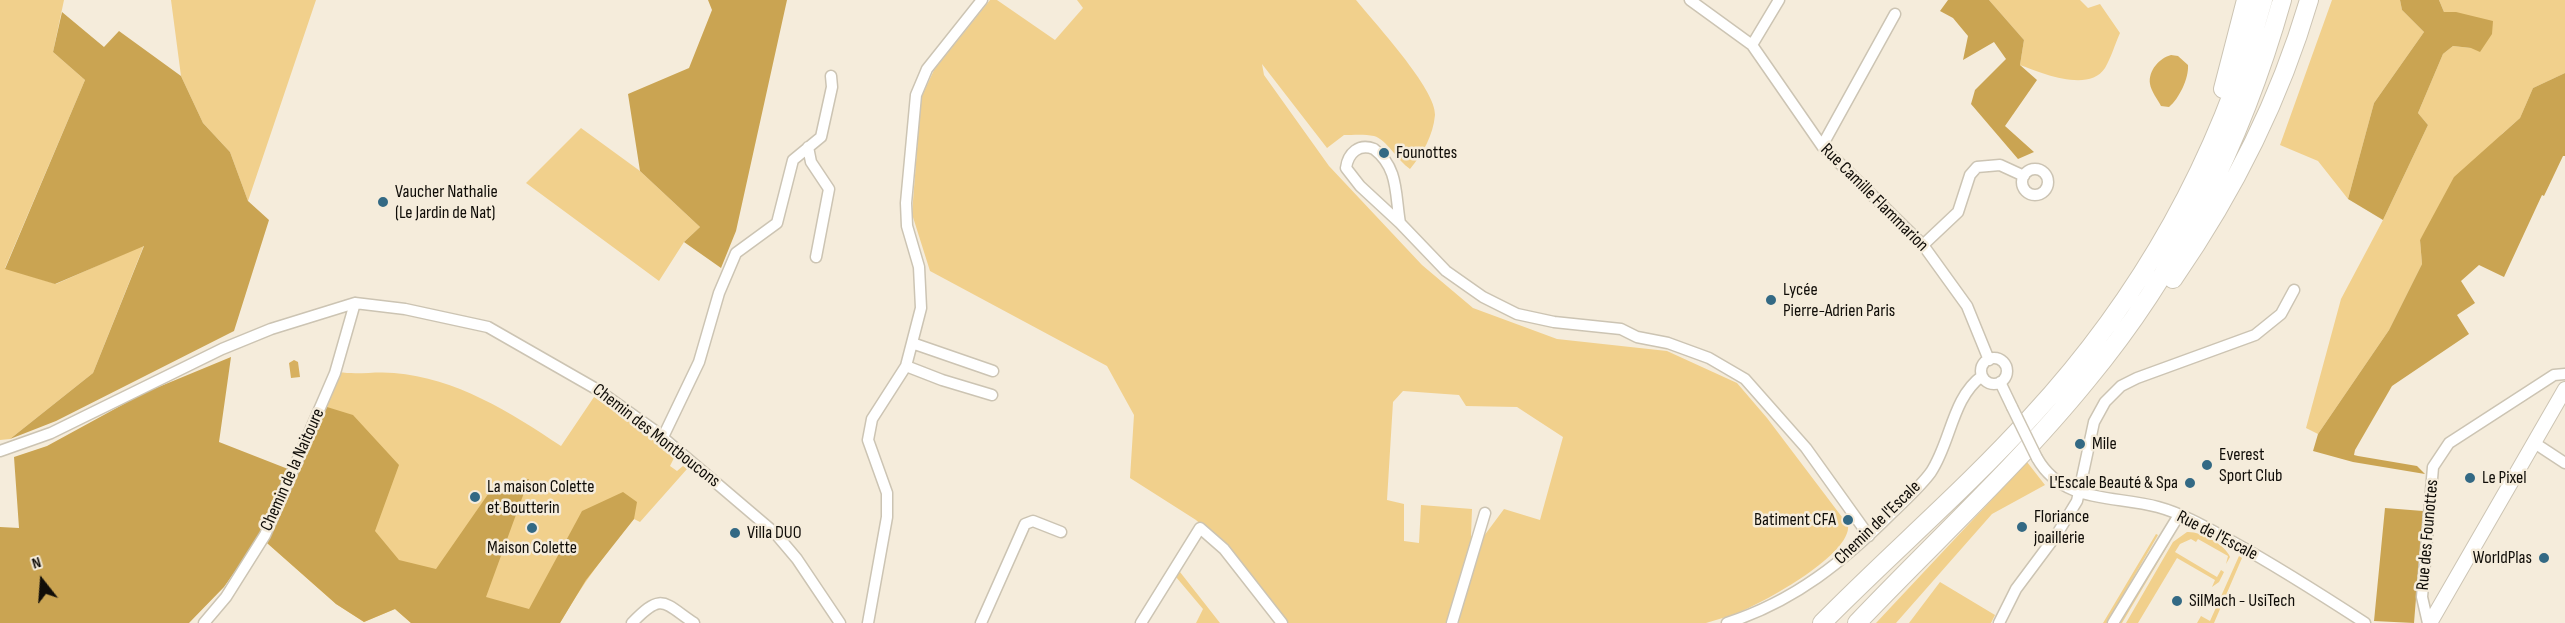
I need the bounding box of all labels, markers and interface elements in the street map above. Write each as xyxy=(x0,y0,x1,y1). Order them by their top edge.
street label: Rue Camille Flammarion xyxy=(1816,140,1932,256)
place label: Founottes xyxy=(1396,142,1457,164)
marker: Founottes xyxy=(1377,146,1391,160)
place label: Vaucher Nathalie (Le Jardin de Nat) xyxy=(395,181,498,224)
marker: Vaucher Nathalie (Le Jardin de Nat) xyxy=(376,195,390,209)
place label: Lycée Pierre-Adrien Paris xyxy=(1783,279,1895,322)
marker: Lycée Pierre-Adrien Paris xyxy=(1764,293,1778,307)
street label: Chemin des Montboucons xyxy=(588,379,724,493)
street label: Chemin de la Naitoure xyxy=(256,405,330,535)
place label: Mile xyxy=(2092,433,2117,455)
marker: Mile xyxy=(2073,437,2087,451)
place label: Everest Sport Club xyxy=(2219,444,2282,486)
marker: Everest Sport Club xyxy=(2200,458,2214,472)
place label: Le Pixel xyxy=(2482,467,2527,489)
marker: Le Pixel xyxy=(2463,471,2477,485)
place label: L'Escale Beauté & Spa xyxy=(2049,472,2178,494)
place label: La maison Colette et Boutterin xyxy=(487,476,594,518)
marker: L'Escale Beauté & Spa xyxy=(2183,476,2197,490)
street label: Chemin de l'Escale xyxy=(1830,477,1926,569)
street label: Rue des Founottes xyxy=(2412,479,2444,591)
marker: La maison Colette et Boutterin xyxy=(468,490,482,504)
place label: Floriance joaillerie xyxy=(2034,506,2089,548)
street label: Rue de l'Escale xyxy=(2173,506,2261,566)
place label: Batiment CFA xyxy=(1754,509,1836,531)
marker: Batiment CFA xyxy=(1841,513,1855,527)
marker: Floriance joaillerie xyxy=(2015,520,2029,534)
marker: Maison Colette xyxy=(525,521,539,535)
place label: Villa DUO xyxy=(747,522,802,544)
marker: Villa DUO xyxy=(728,526,742,540)
place label: Maison Colette xyxy=(487,537,577,559)
place label: WorldPlas xyxy=(2473,547,2532,569)
north arrow xyxy=(12,551,72,611)
marker: WorldPlas xyxy=(2537,551,2551,565)
text: N xyxy=(30,553,43,574)
place label: SilMach - UsiTech xyxy=(2189,590,2295,612)
marker: SilMach - UsiTech xyxy=(2170,594,2184,608)

